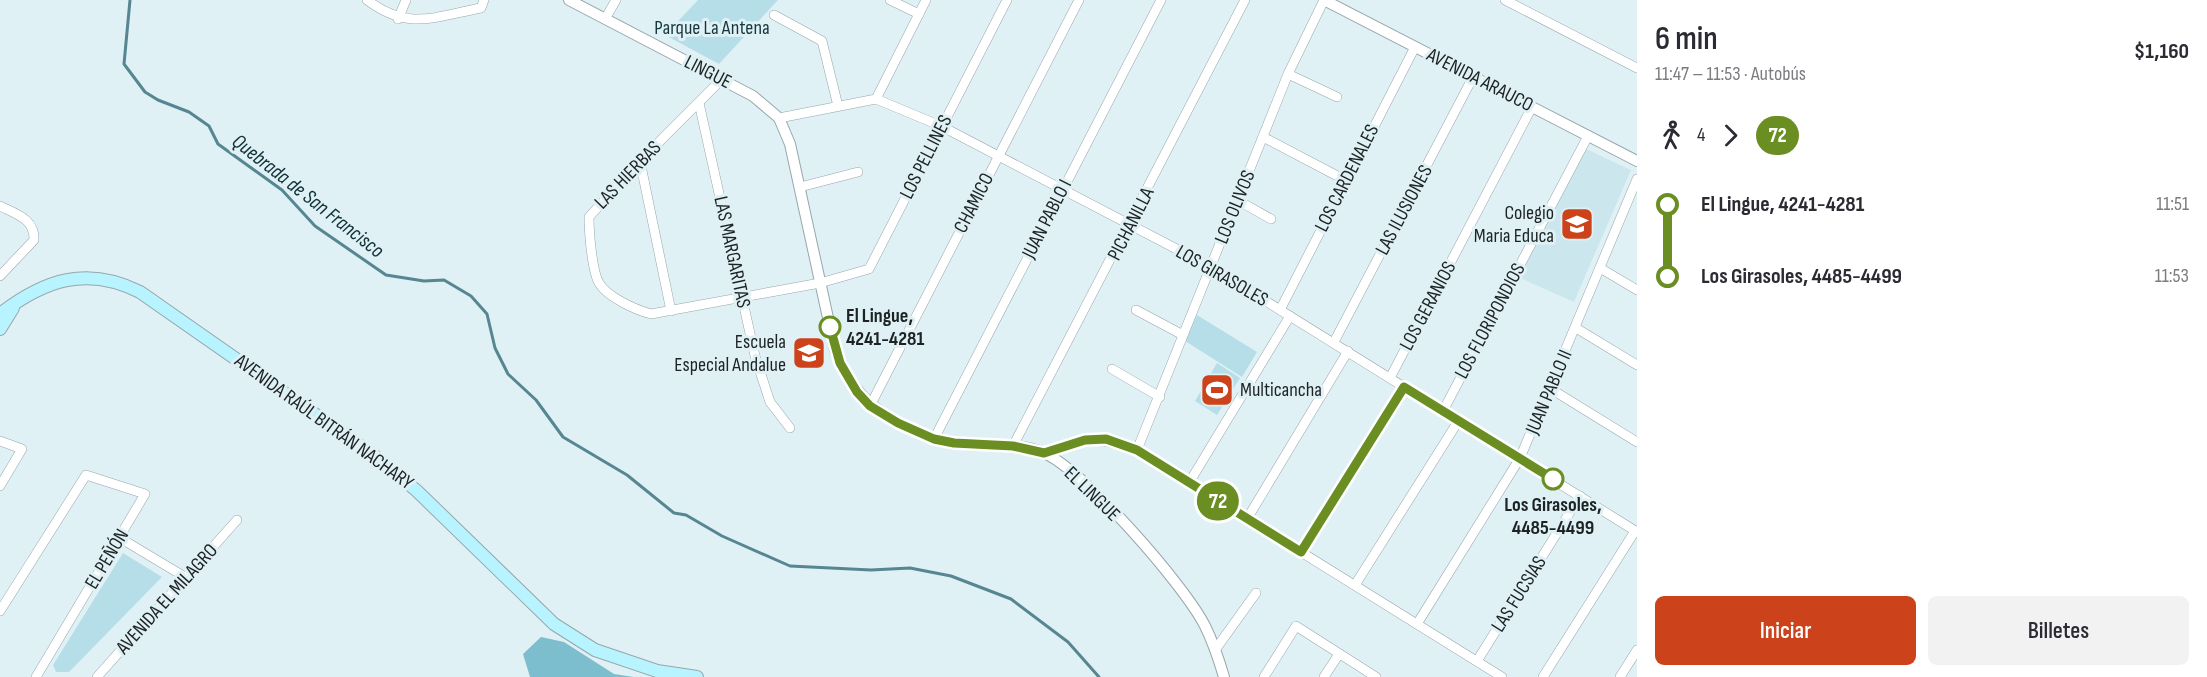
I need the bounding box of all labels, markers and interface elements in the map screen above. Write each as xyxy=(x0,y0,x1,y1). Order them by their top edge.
park label: Parque La Antena xyxy=(654,16,770,40)
text: 6 min xyxy=(1655,19,1718,59)
text: $1,160 xyxy=(2134,38,2189,65)
street label: AVENIDA ARAUCO xyxy=(1422,42,1537,117)
street label: LINGUE xyxy=(680,50,736,94)
text: 11:47 – 11:53 · Autobús xyxy=(1655,62,1806,86)
street label: LOS PELLINES xyxy=(895,111,957,203)
icon: walk xyxy=(1655,119,1688,152)
icon: forward xyxy=(1714,119,1747,152)
street label: LOS CARDENALES xyxy=(1310,120,1384,236)
text: 4 xyxy=(1697,123,1705,147)
text: 72 xyxy=(1768,123,1787,148)
water label: Quebrada de San Francisco xyxy=(227,129,389,263)
street label: LAS HIERBAS xyxy=(590,136,666,214)
street label: LAS ILUSIONES xyxy=(1370,161,1438,259)
street label: LOS OLIVOS xyxy=(1209,167,1261,247)
street label: CHAMICO xyxy=(949,169,999,237)
street label: JUAN PABLO I xyxy=(1016,176,1077,263)
street label: PICHANILLA xyxy=(1102,183,1160,265)
text: El Lingue, 4241-4281 xyxy=(1701,191,1864,218)
text: 11:51 xyxy=(2156,192,2189,216)
street label: LAS MARGARITAS xyxy=(708,194,756,310)
place label: Colegio Maria Educa xyxy=(1474,201,1554,248)
school or university icon: Colegio Maria Educa xyxy=(1559,206,1595,242)
street label: LOS GIRASOLES xyxy=(1171,240,1273,312)
street label: LOS GERANIOS xyxy=(1395,258,1461,354)
street label: LOS FLORIPONDIOS xyxy=(1450,259,1530,383)
text: Los Girasoles, 4485-4499 xyxy=(1701,263,1902,290)
text: 11:53 xyxy=(2155,264,2189,288)
place label: El Lingue, 4241-4281 xyxy=(846,304,924,351)
marker: El Lingue, 4241-4281 xyxy=(819,316,841,338)
place label: Escuela Especial Andalue xyxy=(674,330,786,377)
school or university icon: Escuela Especial Andalue xyxy=(791,335,827,371)
street label: JUAN PABLO II xyxy=(1520,346,1578,439)
street label: AVENIDA RAÚL BITRÁN NACHARY xyxy=(229,348,419,495)
sports icon: Multicancha xyxy=(1199,372,1235,408)
place label: Multicancha xyxy=(1240,378,1322,402)
street label: EL LINGUE xyxy=(1059,462,1125,526)
marker: Los Girasoles, 4485-4499 xyxy=(1542,468,1564,490)
line badge: 72 xyxy=(1191,482,1245,520)
text: 72 xyxy=(1209,489,1227,514)
place label: Los Girasoles, 4485-4499 xyxy=(1504,493,1602,540)
street label: EL PEÑÓN xyxy=(80,525,134,593)
street label: AVENIDA EL MILAGRO xyxy=(110,539,223,660)
street label: LAS FUCSIAS xyxy=(1486,552,1552,636)
button: Iniciar xyxy=(1655,596,1916,665)
button: Billetes xyxy=(1928,596,2189,665)

